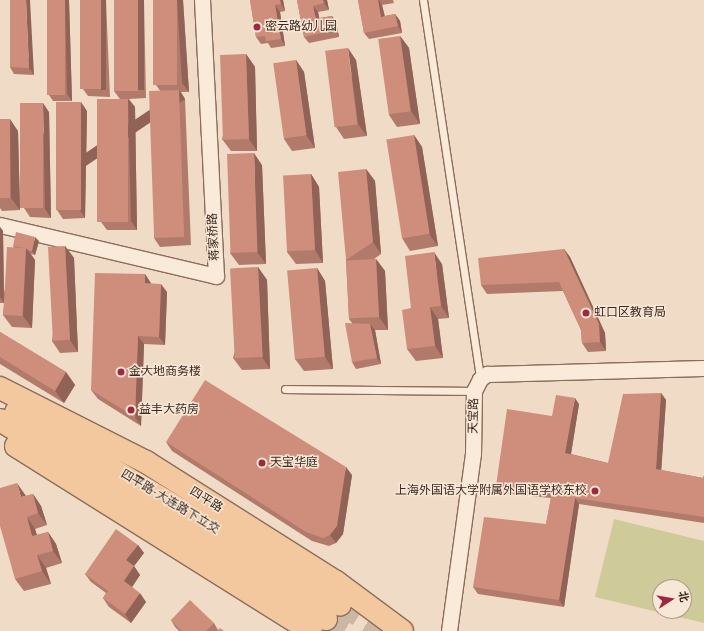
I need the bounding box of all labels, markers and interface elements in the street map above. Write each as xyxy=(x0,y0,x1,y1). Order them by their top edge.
place label: 密云路幼儿园 xyxy=(265,20,337,34)
marker: 密云路幼儿园 xyxy=(252,22,262,32)
street label: 蒋家桥路 xyxy=(206,213,222,261)
place label: 虹口区教育局 xyxy=(594,306,666,320)
marker: 虹口区教育局 xyxy=(581,308,591,318)
place label: 金大地商务楼 xyxy=(129,365,201,379)
marker: 金大地商务楼 xyxy=(116,367,126,377)
street label: 天宝路 xyxy=(466,398,482,434)
place label: 益丰大药房 xyxy=(139,403,199,417)
marker: 益丰大药房 xyxy=(126,405,136,415)
place label: 天宝华庭 xyxy=(270,456,318,470)
marker: 天宝华庭 xyxy=(257,458,267,468)
street label: 四平路-大连路下立交 xyxy=(118,467,222,537)
street label: 四平路 xyxy=(187,484,225,516)
place label: 上海外国语大学附属外国语学校东校 xyxy=(395,484,587,498)
marker: 上海外国语大学附属外国语学校东校 xyxy=(590,486,600,496)
north arrow xyxy=(652,579,692,619)
text: 北 xyxy=(676,590,691,603)

